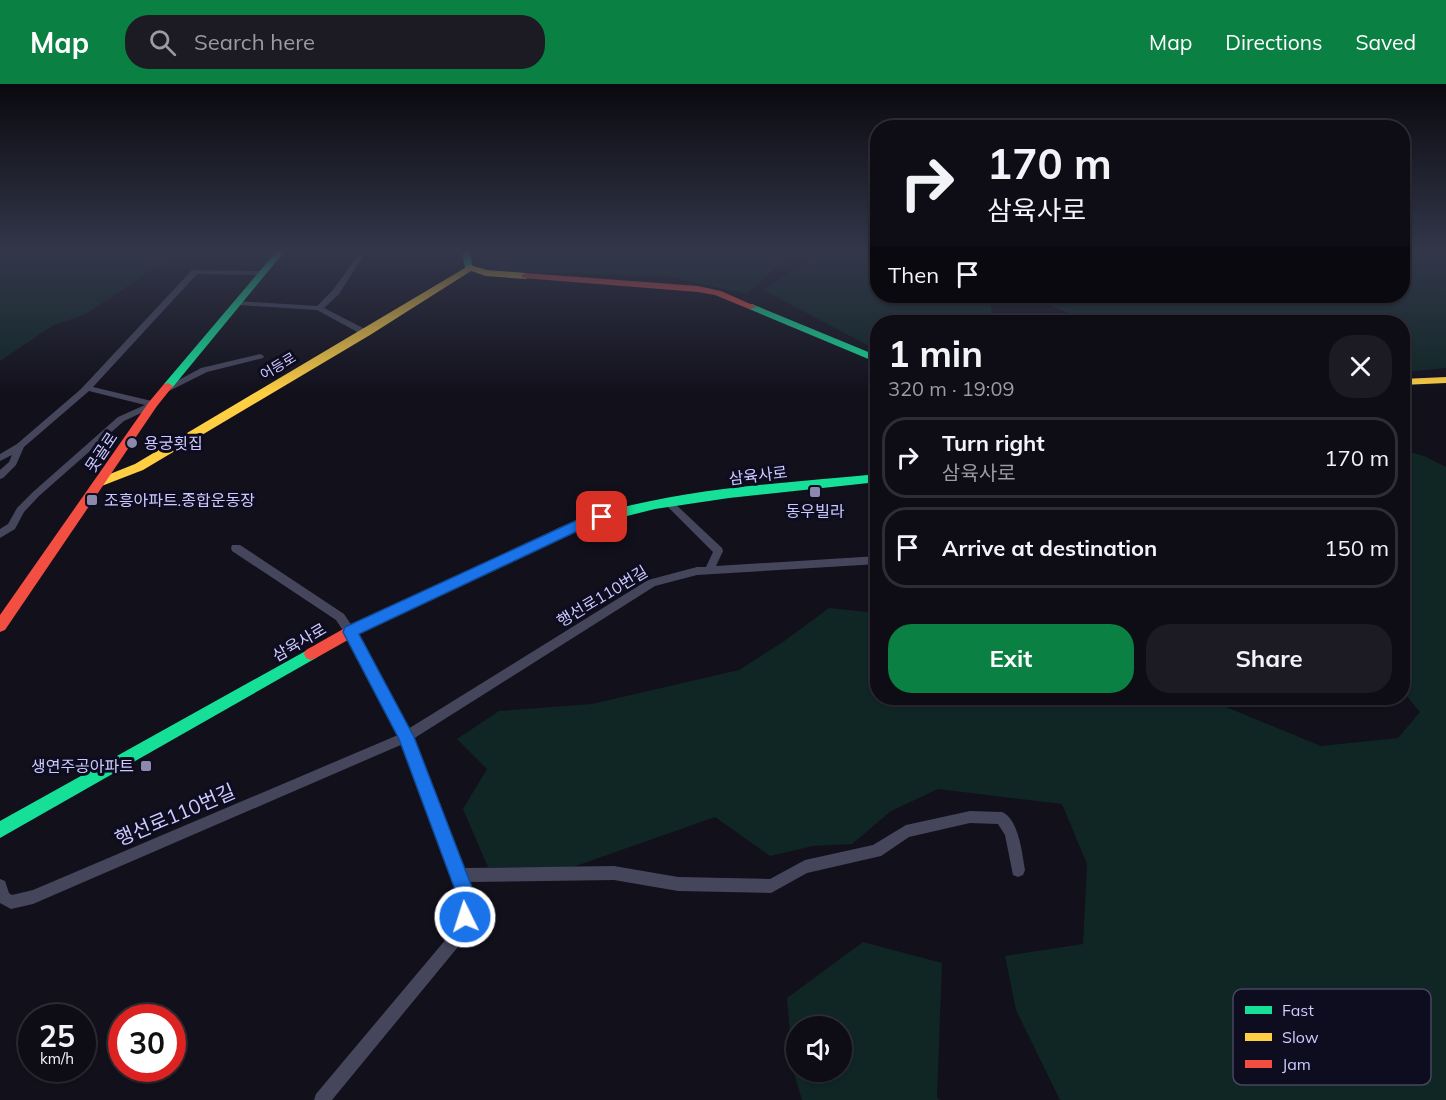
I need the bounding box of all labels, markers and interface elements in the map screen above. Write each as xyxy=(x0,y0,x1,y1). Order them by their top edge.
search box xyxy=(125,15,545,69)
text: Map xyxy=(30,25,89,60)
icon: search xyxy=(146,26,179,59)
text: Search here xyxy=(194,28,315,56)
text: Map xyxy=(1149,29,1192,55)
text: Directions xyxy=(1225,29,1322,55)
text: Saved xyxy=(1355,29,1416,55)
text: 170 m xyxy=(987,137,1112,190)
icon: right xyxy=(888,144,966,222)
text: 삼육사로 xyxy=(987,193,1086,227)
icon: arrive xyxy=(951,258,984,291)
text: Then xyxy=(888,261,939,289)
text: 1 min xyxy=(888,331,983,376)
button: close xyxy=(1329,335,1392,398)
street label: 어등로 xyxy=(257,348,299,384)
text: 320 m · 19:09 xyxy=(888,376,1014,401)
street label: 못골로 xyxy=(80,428,122,476)
text: Turn right xyxy=(942,429,1045,457)
place label: 용궁횟집 xyxy=(144,433,203,453)
marker: 용궁횟집 xyxy=(125,436,139,450)
icon: right xyxy=(891,441,924,474)
text: 170 m xyxy=(1324,444,1389,472)
text: 삼육사로 xyxy=(942,460,1016,485)
street label: 삼육사로 xyxy=(728,461,789,489)
marker: 동우빌라 xyxy=(808,485,822,499)
place label: 조흥아파트.종합운동장 xyxy=(104,490,255,510)
pin xyxy=(576,491,627,542)
marker: 조흥아파트.종합운동장 xyxy=(85,493,99,507)
icon: arrive xyxy=(585,500,618,533)
place label: 동우빌라 xyxy=(786,501,845,521)
icon: arrive xyxy=(891,531,924,564)
text: Arrive at destination xyxy=(942,534,1157,562)
text: 150 m xyxy=(1324,534,1389,562)
street label: 행선로110번길 xyxy=(553,561,651,631)
street label: 삼육사로 xyxy=(268,618,330,665)
button: Exit xyxy=(888,624,1134,693)
button: Share xyxy=(1146,624,1392,693)
place label: 생연주공아파트 xyxy=(31,756,134,776)
marker: 생연주공아파트 xyxy=(139,759,153,773)
street label: 행선로110번길 xyxy=(111,778,239,851)
position arrow xyxy=(433,885,497,949)
legend xyxy=(1233,989,1431,1085)
text: Fast xyxy=(1282,1000,1314,1020)
speed limit sign: 30 xyxy=(108,1004,186,1082)
map controls xyxy=(786,1016,852,1082)
button: sound xyxy=(786,1016,852,1082)
text: 25 xyxy=(39,1017,75,1055)
text: Slow xyxy=(1282,1027,1319,1047)
text: km/h xyxy=(40,1049,74,1068)
text: Jam xyxy=(1282,1054,1311,1074)

